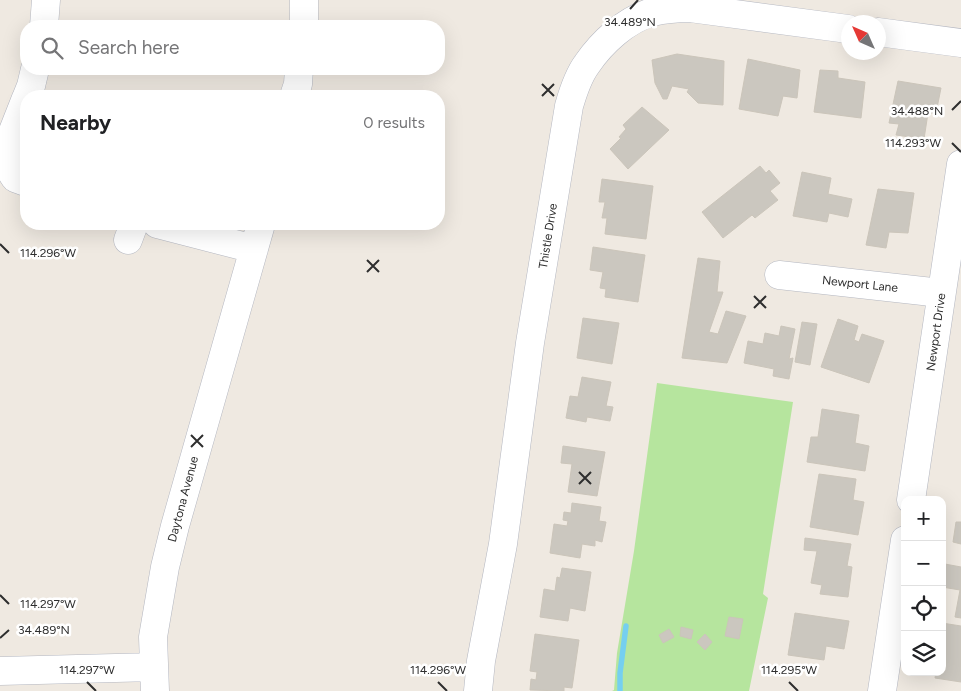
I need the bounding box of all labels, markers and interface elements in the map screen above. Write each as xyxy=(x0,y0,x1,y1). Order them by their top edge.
text: 34.489°N xyxy=(604,15,656,29)
north arrow xyxy=(841,15,886,60)
search box xyxy=(20,20,445,75)
icon: search xyxy=(38,34,66,62)
text: Search here xyxy=(78,36,180,59)
text: 34.488°N xyxy=(891,104,943,118)
text: Nearby xyxy=(40,110,111,135)
text: 0 results xyxy=(363,113,425,132)
text: 114.293°W xyxy=(885,136,941,150)
street label: Thistle Drive xyxy=(536,202,560,270)
text: 114.296°W xyxy=(20,246,77,260)
street label: Newport Lane xyxy=(821,273,899,295)
street label: Newport Drive xyxy=(924,292,948,372)
street label: Daytona Avenue xyxy=(165,454,201,544)
map controls xyxy=(901,496,946,676)
button: + xyxy=(901,496,946,541)
button: − xyxy=(901,541,946,586)
button: locate xyxy=(901,586,946,631)
text: 114.297°W xyxy=(20,597,76,611)
text: 34.489°N xyxy=(18,623,70,637)
button: layers xyxy=(901,631,946,676)
text: 114.297°W xyxy=(59,663,115,677)
text: 114.296°W xyxy=(410,663,467,677)
text: 114.295°W xyxy=(761,663,818,677)

